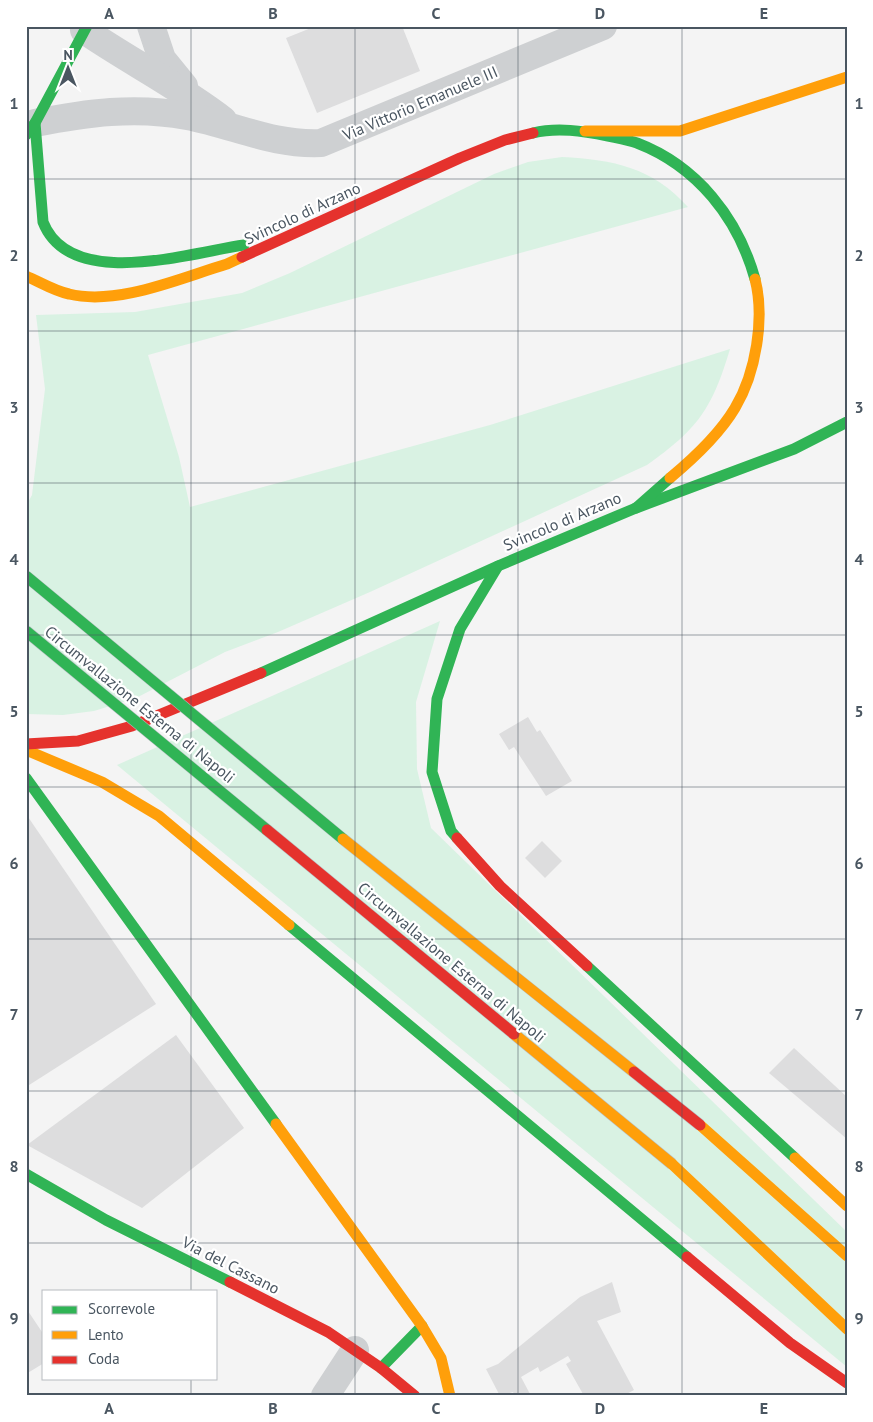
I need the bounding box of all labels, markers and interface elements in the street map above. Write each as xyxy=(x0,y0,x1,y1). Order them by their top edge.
text: A xyxy=(104,3,114,23)
text: B xyxy=(268,3,278,23)
text: C xyxy=(432,3,441,23)
text: D xyxy=(595,3,605,23)
text: E xyxy=(760,3,768,23)
north arrow xyxy=(42,42,92,92)
text: N xyxy=(63,46,73,64)
street label: Via Vittorio Emanuele III xyxy=(339,61,500,145)
text: 1 xyxy=(9,93,19,113)
text: 1 xyxy=(854,93,864,113)
street label: Svincolo di Arzano xyxy=(241,177,363,249)
text: 2 xyxy=(9,245,19,265)
text: 2 xyxy=(854,245,864,265)
text: 3 xyxy=(9,397,19,417)
text: 3 xyxy=(854,397,864,417)
street label: Svincolo di Arzano xyxy=(500,487,624,555)
text: 4 xyxy=(9,549,19,569)
text: 4 xyxy=(854,549,864,569)
street label: Circumvallazione Esterna di Napoli xyxy=(41,621,239,787)
text: 5 xyxy=(9,701,19,721)
text: 5 xyxy=(854,701,864,721)
text: 6 xyxy=(9,853,19,873)
text: 6 xyxy=(854,853,864,873)
street label: Circumvallazione Esterna di Napoli xyxy=(354,878,550,1046)
text: 7 xyxy=(9,1004,19,1024)
text: 7 xyxy=(854,1004,864,1024)
text: 8 xyxy=(9,1156,19,1176)
text: 8 xyxy=(854,1156,864,1176)
street label: Via del Cassano xyxy=(178,1231,283,1298)
legend xyxy=(42,1290,218,1380)
text: Scorrevole xyxy=(88,1299,155,1318)
text: 9 xyxy=(9,1308,19,1328)
text: 9 xyxy=(854,1308,864,1328)
text: Lento xyxy=(88,1325,124,1344)
text: Coda xyxy=(88,1349,120,1368)
text: A xyxy=(104,1398,114,1418)
text: B xyxy=(268,1398,278,1418)
text: C xyxy=(432,1398,441,1418)
text: D xyxy=(595,1398,605,1418)
text: E xyxy=(760,1398,768,1418)

